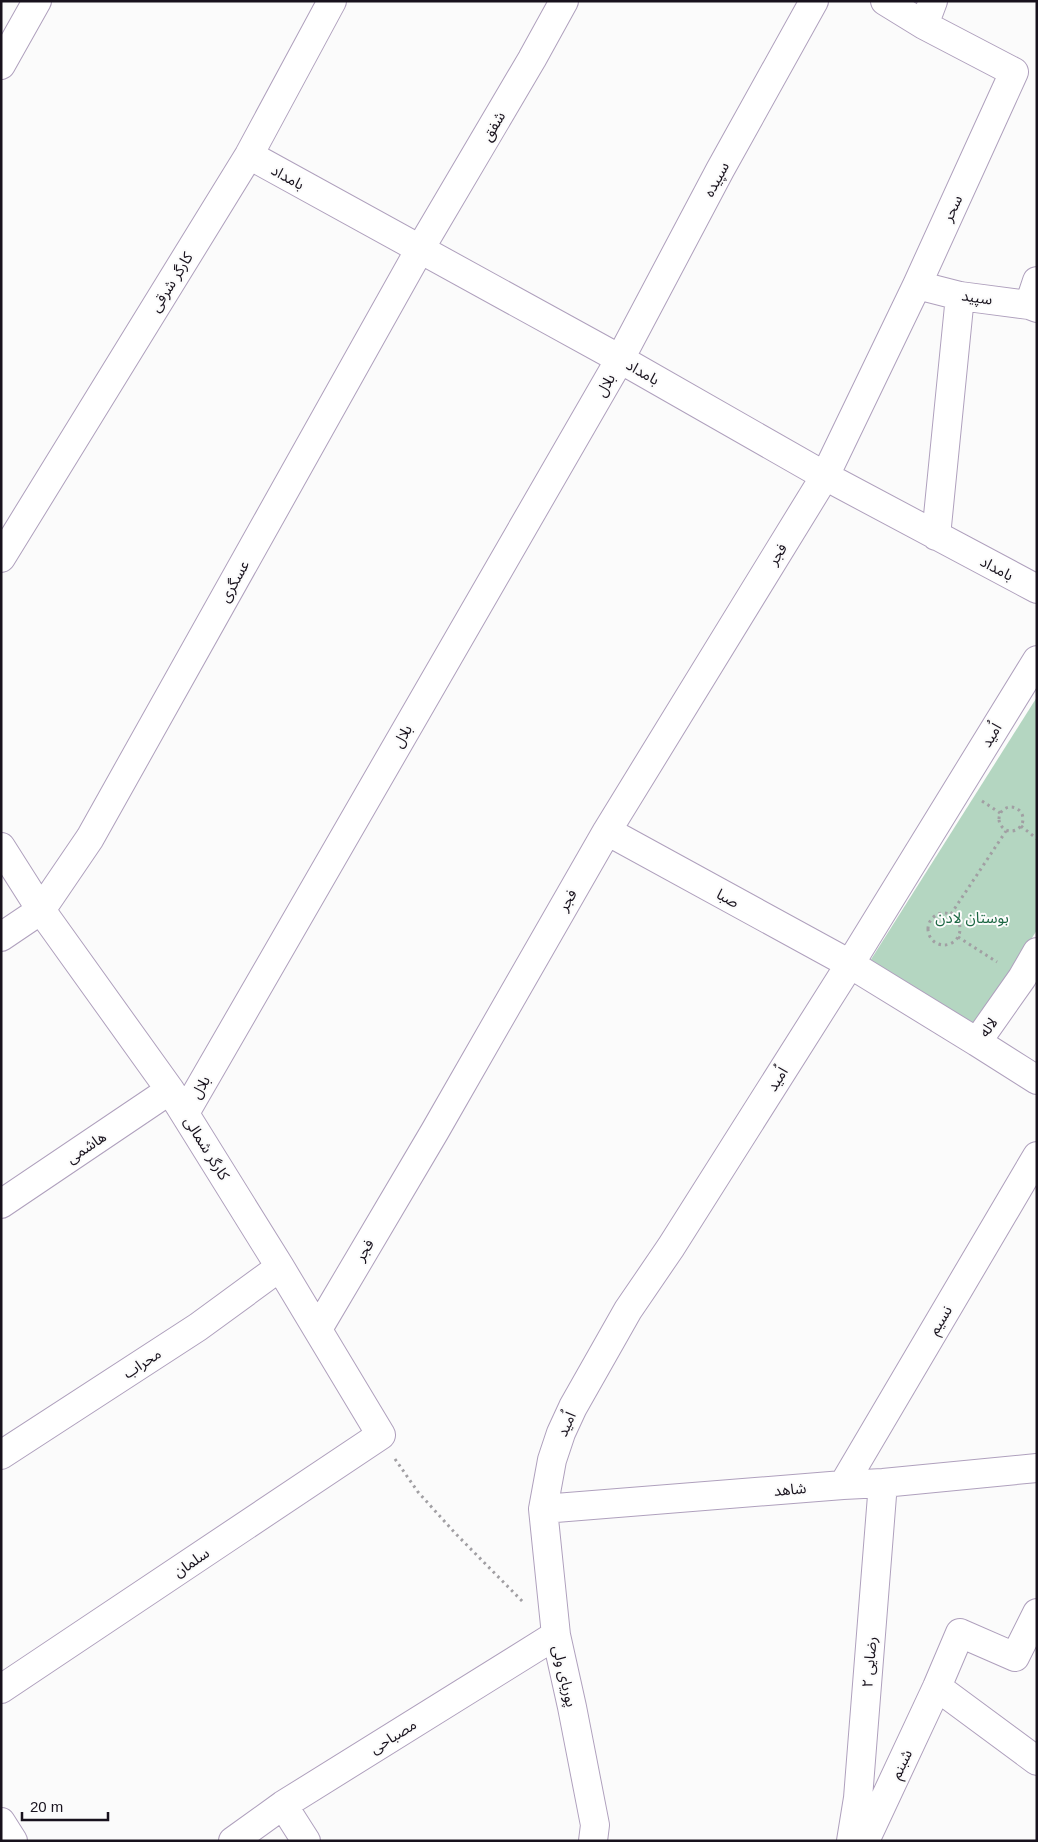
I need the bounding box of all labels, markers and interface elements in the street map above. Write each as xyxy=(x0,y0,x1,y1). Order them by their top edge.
street label: شفق xyxy=(478,108,510,145)
street label: سپیده xyxy=(700,158,734,200)
street label: بامداد xyxy=(269,161,307,193)
street label: سحر xyxy=(938,192,966,225)
street label: کارگر شرقی xyxy=(146,249,197,315)
street label: سپید xyxy=(960,286,994,310)
street label: بامداد xyxy=(624,356,662,388)
street label: بلال xyxy=(592,371,619,400)
street label: فجر xyxy=(763,540,791,569)
street label: بامداد xyxy=(978,552,1016,584)
street label: عسگری xyxy=(216,557,253,605)
street label: اُمید xyxy=(975,718,1005,750)
street label: بلال xyxy=(389,722,416,751)
street label: صبا xyxy=(714,885,742,911)
street label: فجر xyxy=(554,886,581,915)
park label: بوستان لادن xyxy=(935,909,1009,927)
street label: لاله xyxy=(975,1014,1001,1040)
street label: اُمید xyxy=(761,1062,791,1094)
street label: بلال xyxy=(187,1073,214,1102)
street label: کارگر شمالی xyxy=(180,1113,234,1184)
street label: هاشمی xyxy=(63,1128,110,1167)
street label: فجر xyxy=(350,1236,378,1265)
street label: نسیم xyxy=(925,1302,958,1339)
street label: محراب xyxy=(120,1345,165,1382)
street label: اُمید xyxy=(551,1408,579,1439)
street label: شاهد xyxy=(773,1479,807,1499)
street label: سلمان xyxy=(170,1544,213,1581)
street label: رضایی ۲ xyxy=(858,1636,881,1688)
street label: پوریای ولی xyxy=(548,1644,580,1709)
street label: مصباحی xyxy=(367,1715,420,1758)
street label: شبنم xyxy=(887,1746,918,1783)
scale bar xyxy=(22,1790,109,1822)
text: 20 m xyxy=(30,1798,63,1815)

